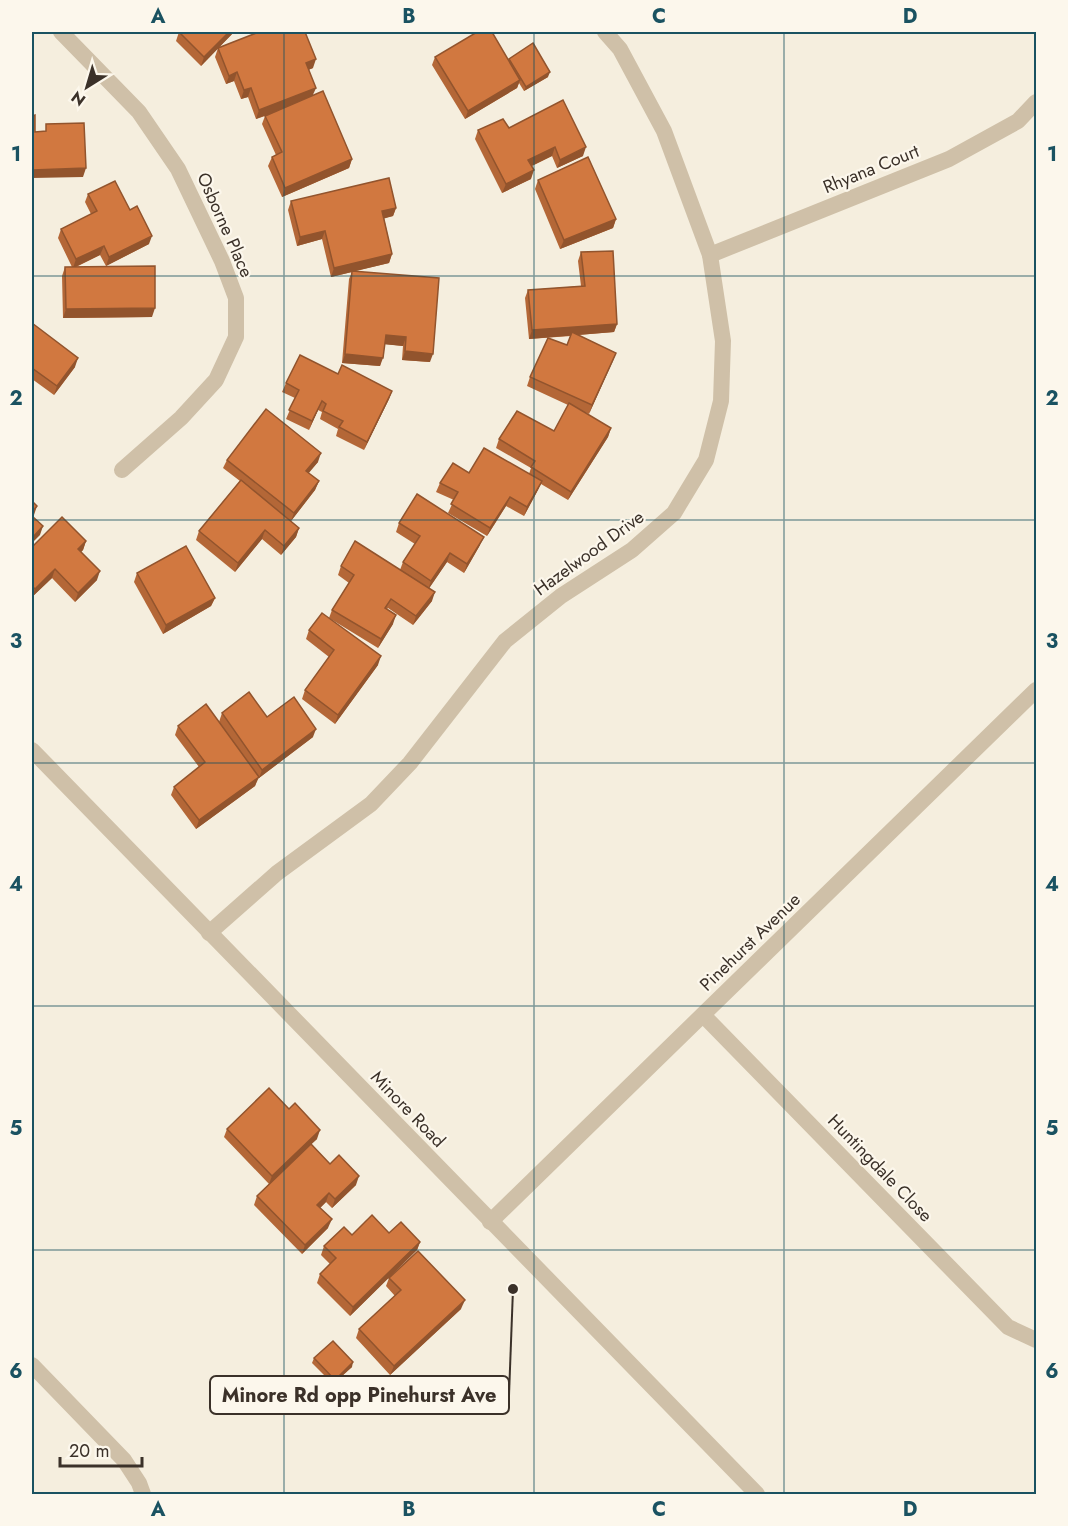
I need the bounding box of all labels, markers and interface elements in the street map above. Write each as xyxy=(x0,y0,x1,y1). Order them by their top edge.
text: A xyxy=(150,2,166,31)
text: B xyxy=(402,2,416,31)
text: C xyxy=(652,2,666,31)
text: D xyxy=(903,2,917,31)
north arrow xyxy=(57,57,117,117)
text: N xyxy=(66,86,90,112)
street label: Rhyana Court xyxy=(819,138,924,200)
text: 1 xyxy=(11,140,21,169)
text: 1 xyxy=(1047,140,1057,169)
street label: Osborne Place xyxy=(190,168,260,282)
text: 2 xyxy=(9,384,23,413)
text: 2 xyxy=(1045,384,1059,413)
street label: Hazelwood Drive xyxy=(529,504,649,602)
text: 3 xyxy=(10,627,22,656)
text: 3 xyxy=(1046,627,1058,656)
text: 4 xyxy=(9,870,23,899)
text: 4 xyxy=(1045,870,1059,899)
street label: Pinehurst Avenue xyxy=(694,887,806,997)
street label: Minore Road xyxy=(365,1065,451,1153)
street label: Huntingdale Close xyxy=(822,1108,938,1228)
text: 5 xyxy=(10,1114,23,1143)
text: 5 xyxy=(1046,1114,1059,1143)
text: 6 xyxy=(9,1357,23,1386)
text: 6 xyxy=(1045,1357,1059,1386)
callout: Minore Rd opp Pinehurst Ave xyxy=(210,1376,509,1414)
text: Minore Rd opp Pinehurst Ave xyxy=(222,1381,496,1410)
scale bar xyxy=(60,1430,142,1468)
text: 20 m xyxy=(69,1438,109,1464)
text: A xyxy=(150,1495,166,1524)
text: B xyxy=(402,1495,416,1524)
text: C xyxy=(652,1495,666,1524)
text: D xyxy=(903,1495,917,1524)

